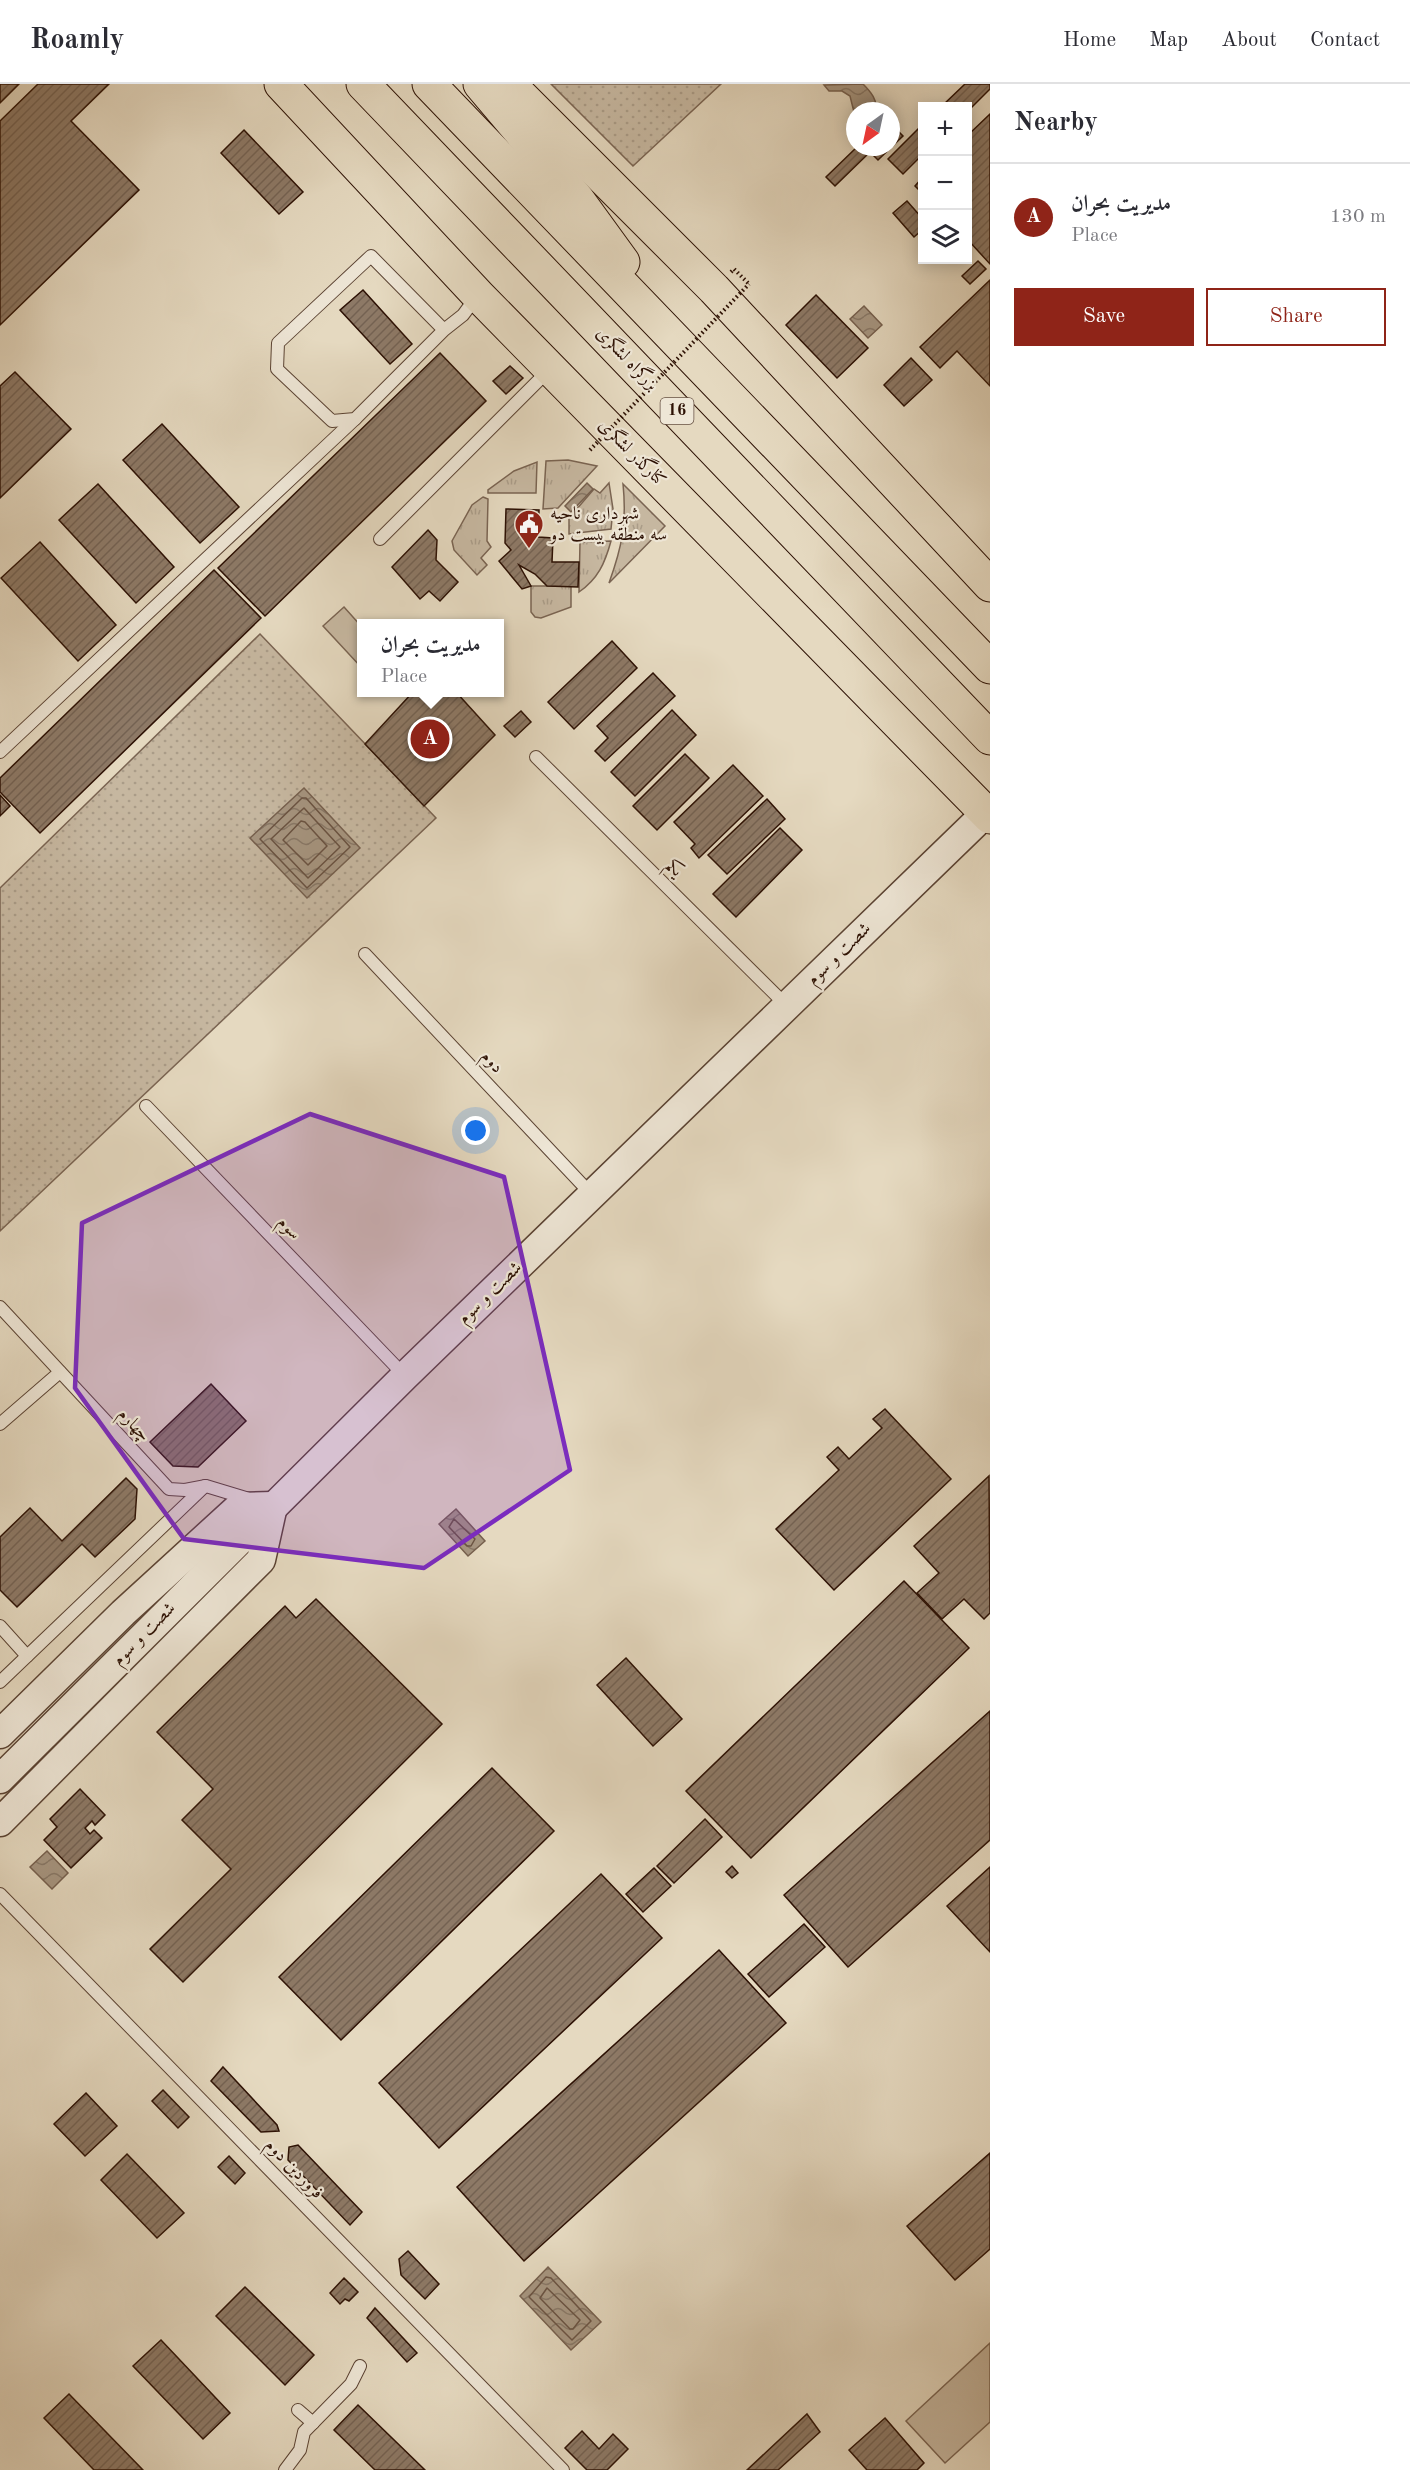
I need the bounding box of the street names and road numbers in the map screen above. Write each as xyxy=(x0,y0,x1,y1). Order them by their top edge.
street label: بزرگراه لشگری xyxy=(591,321,664,396)
road number: 16 xyxy=(660,398,694,424)
street label: کنارگذر لشگری xyxy=(594,412,673,491)
street label: یکم xyxy=(657,855,689,886)
street label: شصت و سوم xyxy=(804,919,879,993)
street label: دوم xyxy=(473,1047,507,1081)
street label: سوم xyxy=(270,1213,304,1247)
street label: شصت و سوم xyxy=(455,1258,530,1332)
street label: چهارم xyxy=(110,1405,154,1449)
street label: شصت و سوم xyxy=(109,1599,183,1673)
street label: فروردین دوم xyxy=(257,2136,327,2206)

